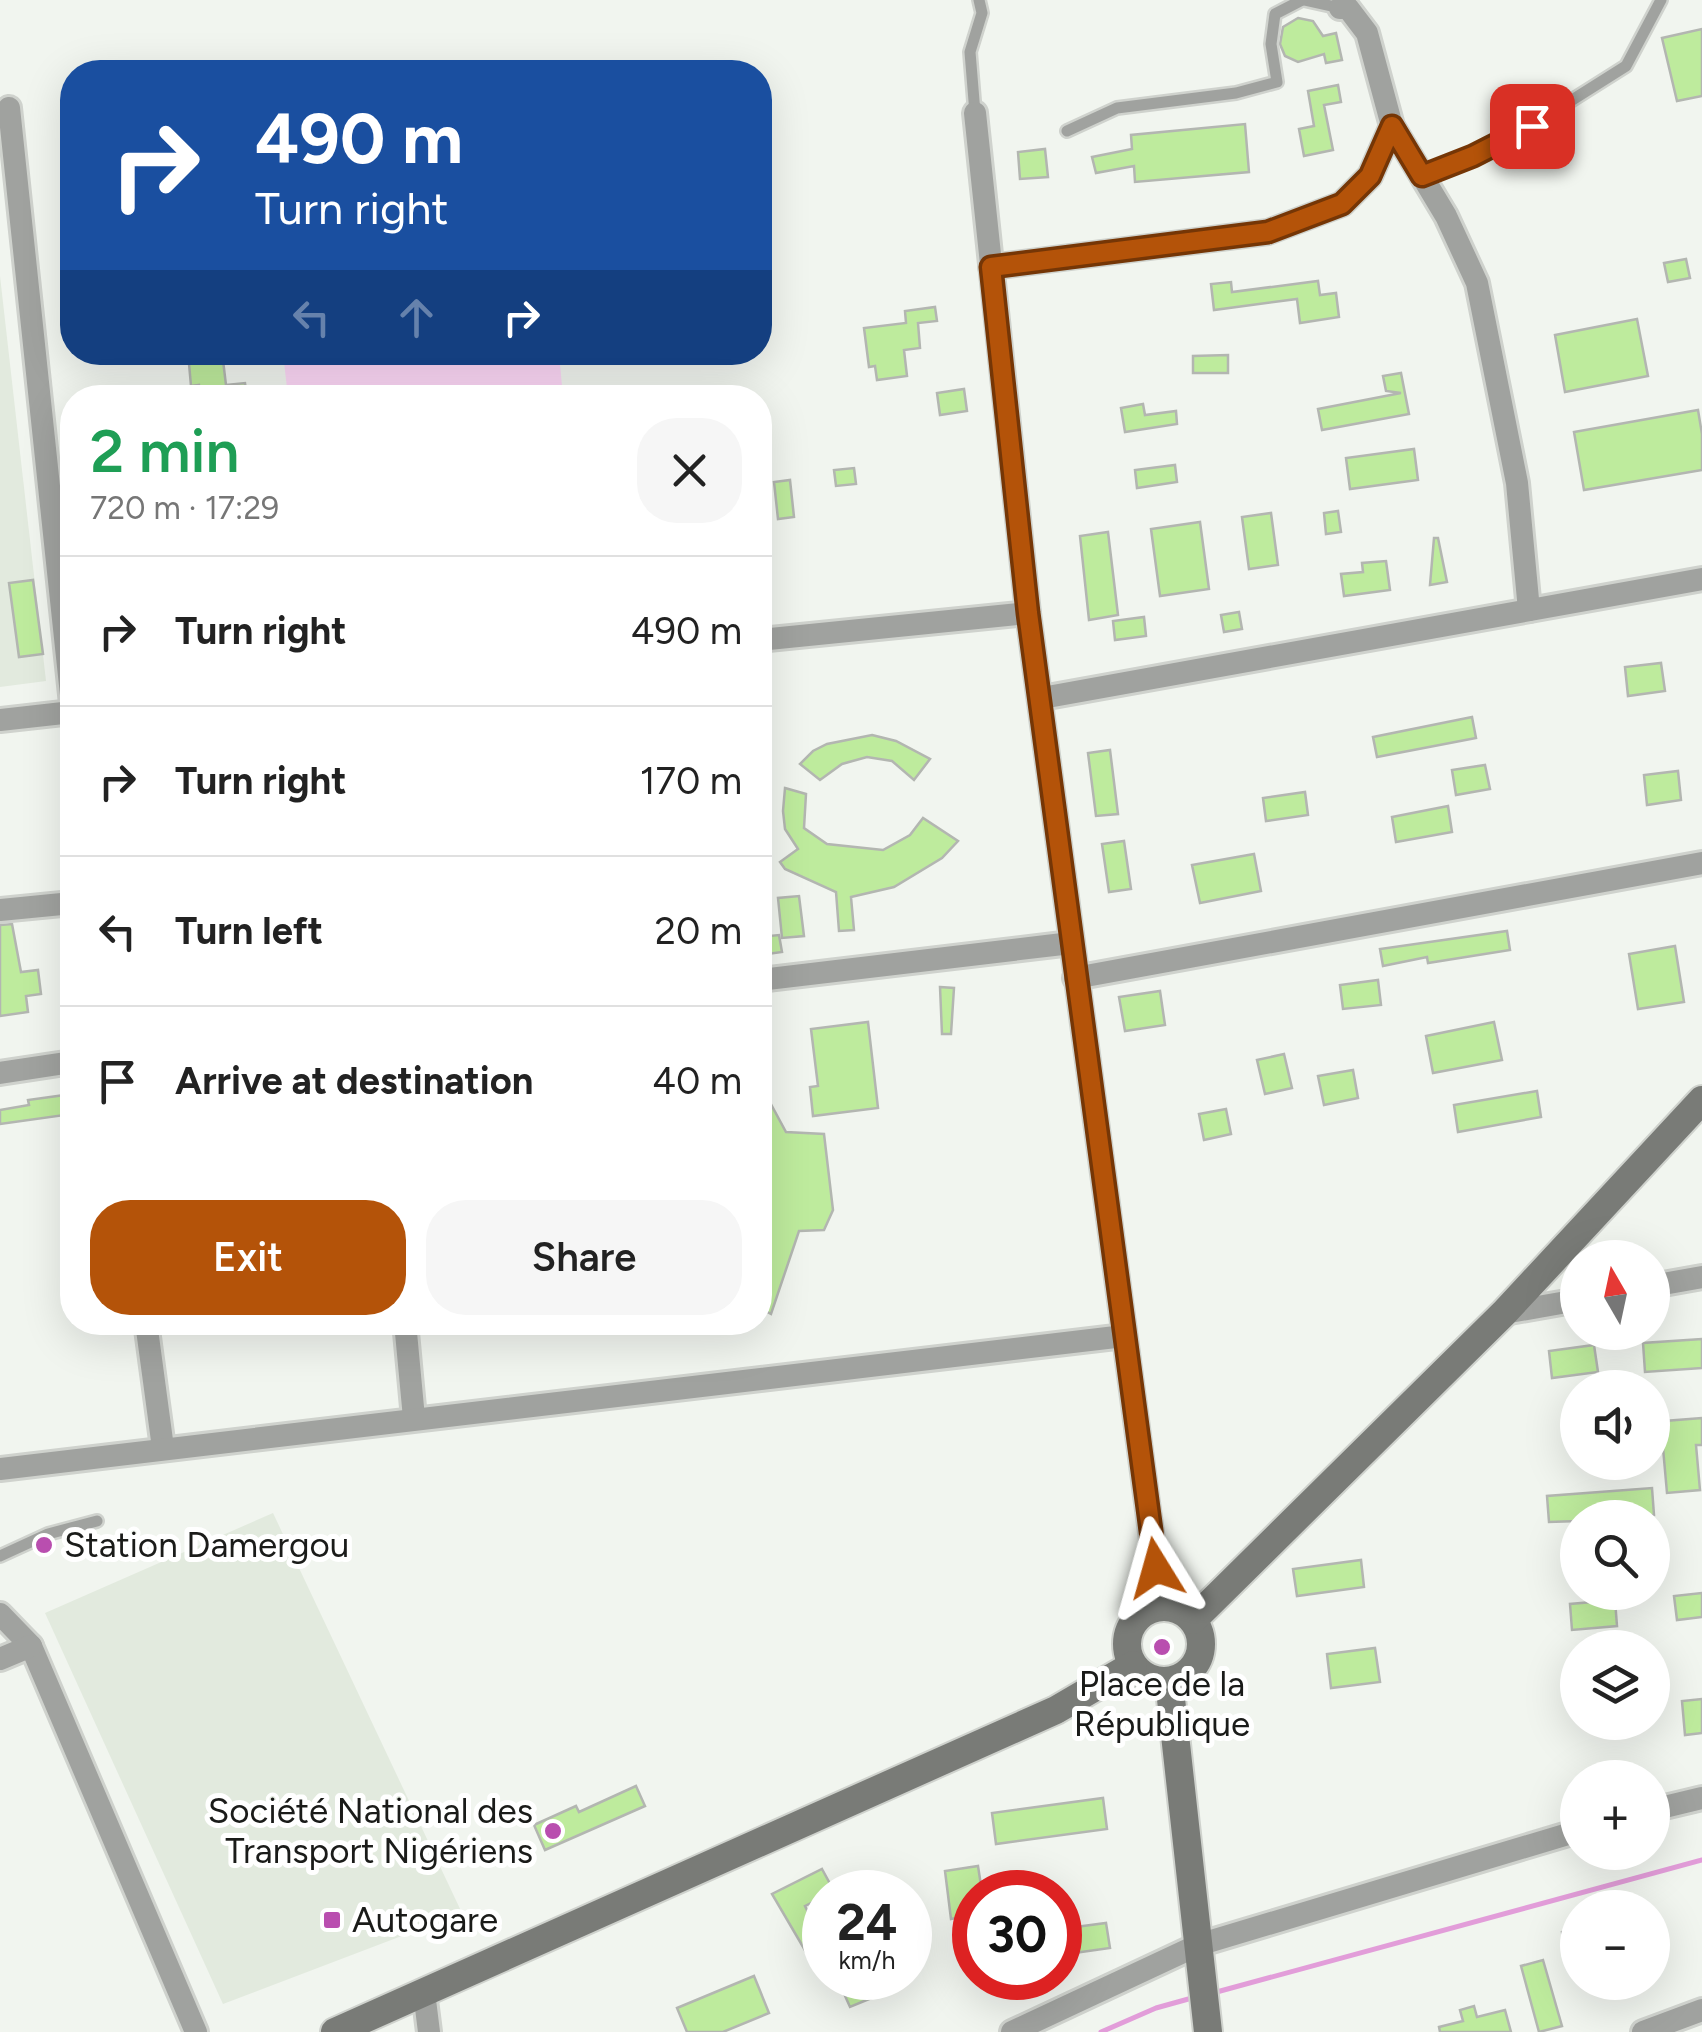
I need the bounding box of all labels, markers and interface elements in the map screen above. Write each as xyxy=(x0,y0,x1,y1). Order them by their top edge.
pin xyxy=(1490,84,1575,169)
text: 490 m xyxy=(255,96,463,181)
icon: arrive xyxy=(1505,99,1560,154)
icon: right xyxy=(90,100,220,230)
text: Turn right xyxy=(255,181,448,235)
icon: left xyxy=(284,290,339,345)
icon: ahead xyxy=(389,290,444,345)
icon: right xyxy=(494,290,549,345)
text: 2 min xyxy=(90,415,239,487)
button: close xyxy=(637,418,742,523)
text: 720 m · 17:29 xyxy=(90,489,279,527)
icon: right xyxy=(90,604,145,659)
text: Turn right xyxy=(175,608,347,654)
text: 490 m xyxy=(631,608,742,654)
icon: right xyxy=(90,754,145,809)
text: Turn right xyxy=(175,758,347,804)
text: 170 m xyxy=(640,758,742,804)
icon: left xyxy=(90,904,145,959)
text: Turn left xyxy=(175,908,323,954)
text: 20 m xyxy=(655,908,742,954)
icon: arrive xyxy=(90,1054,145,1109)
text: Arrive at destination xyxy=(175,1058,533,1104)
text: 40 m xyxy=(652,1058,742,1104)
button: Exit xyxy=(90,1200,406,1315)
button: Share xyxy=(426,1200,742,1315)
north arrow xyxy=(1560,1240,1670,1350)
map controls xyxy=(1560,1240,1670,2000)
button: sound xyxy=(1560,1370,1670,1480)
button: search xyxy=(1560,1500,1670,1610)
position arrow xyxy=(1104,1516,1208,1620)
place label: Station Damergou xyxy=(64,1524,349,1566)
marker: Station Damergou xyxy=(33,1534,55,1556)
button: layers xyxy=(1560,1630,1670,1740)
marker: Place de la République xyxy=(1151,1636,1173,1658)
place label: Place de la République xyxy=(1074,1663,1250,1745)
button: + xyxy=(1560,1760,1670,1870)
place label: Société National des Transport Nigériens xyxy=(208,1790,533,1872)
marker: Société National des Transport Nigériens xyxy=(542,1820,564,1842)
speed limit sign: 30 xyxy=(952,1870,1082,2000)
button: − xyxy=(1560,1890,1670,2000)
text: 24 xyxy=(837,1892,897,1953)
place label: Autogare xyxy=(352,1899,498,1941)
marker: Autogare xyxy=(321,1909,343,1931)
text: km/h xyxy=(838,1945,896,1975)

